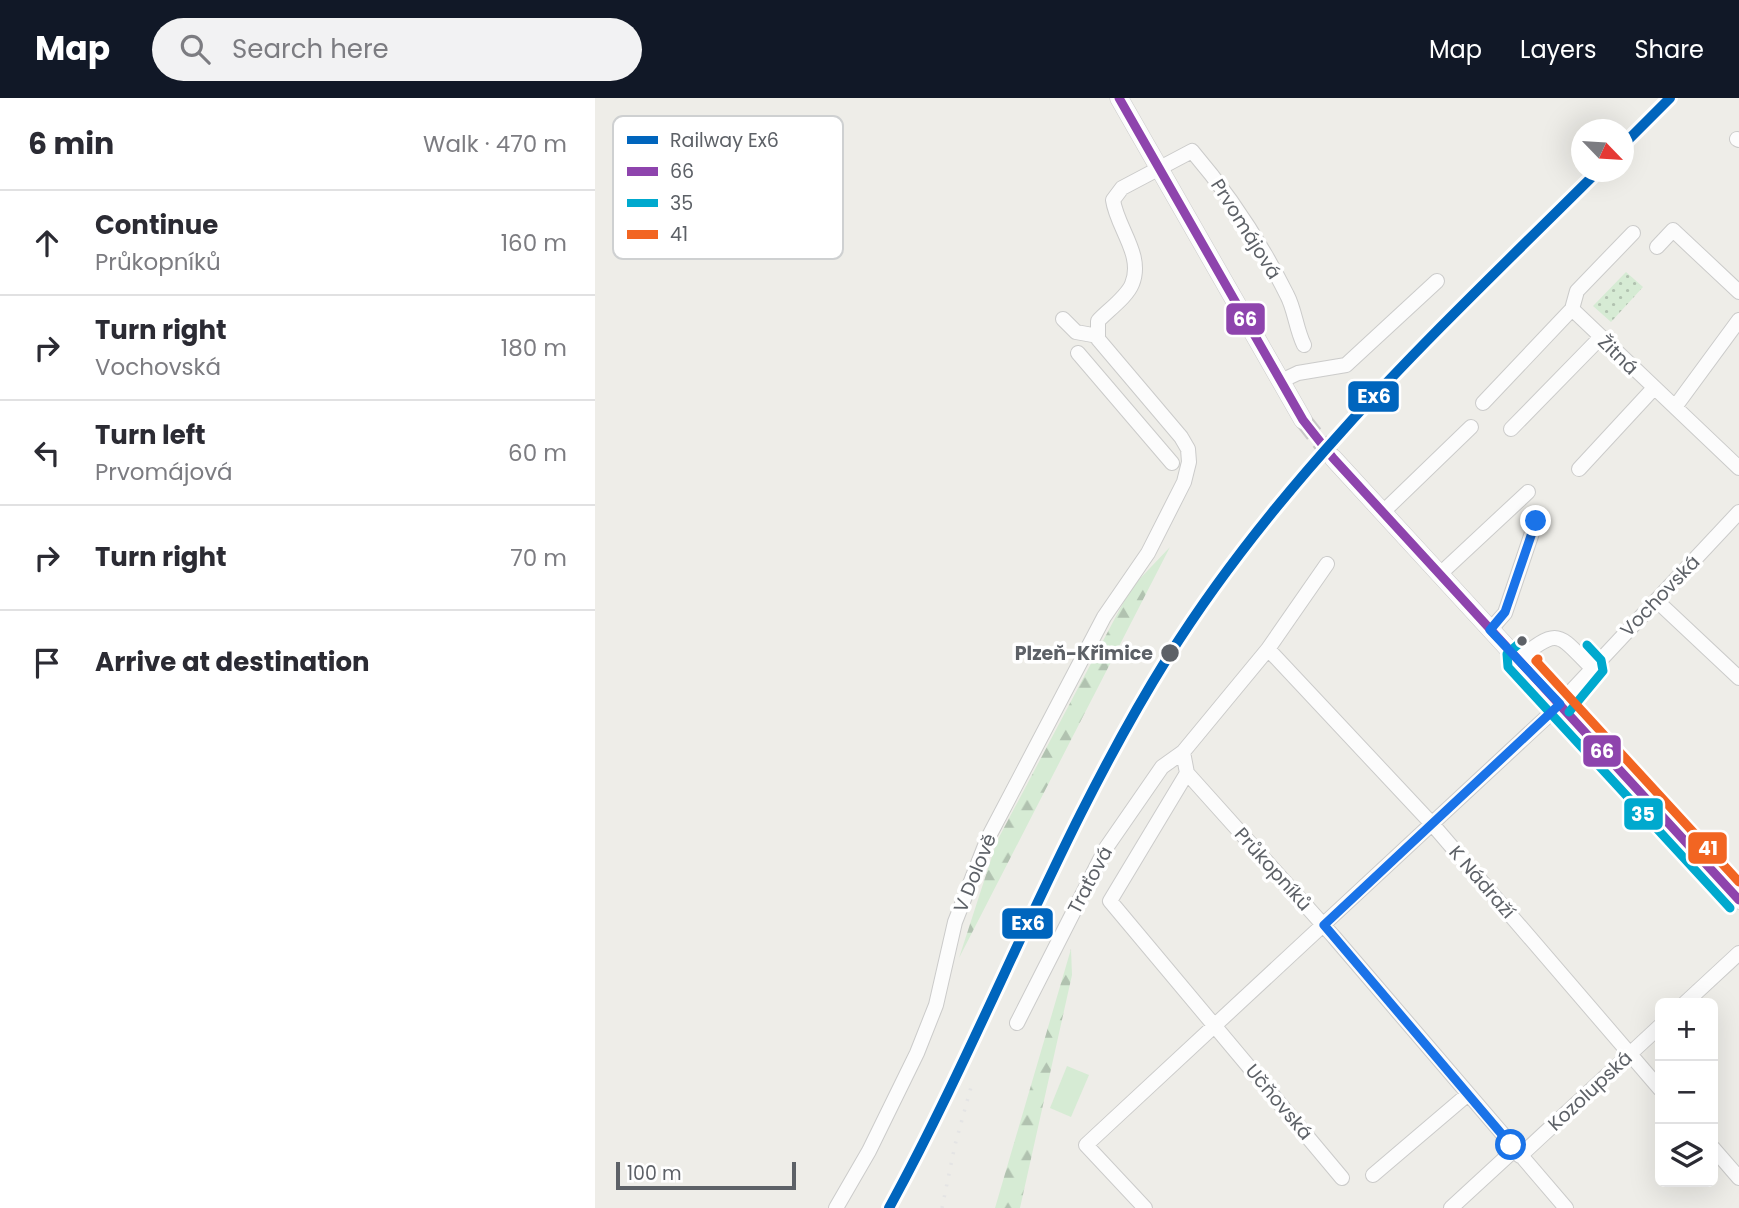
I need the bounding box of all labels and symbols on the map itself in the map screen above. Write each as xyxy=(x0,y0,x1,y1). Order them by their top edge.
legend xyxy=(613,116,843,259)
north arrow xyxy=(1571,119,1634,182)
text: Railway Ex6 xyxy=(670,127,779,154)
text: 66 xyxy=(670,158,694,185)
street label: Prvomájová xyxy=(1204,174,1288,284)
text: 35 xyxy=(670,190,693,217)
text: 41 xyxy=(670,221,688,248)
line badge: 66 xyxy=(1225,302,1266,336)
text: 66 xyxy=(1233,306,1257,333)
street label: Žitná xyxy=(1592,329,1644,381)
line badge: Ex6 xyxy=(1347,380,1400,413)
text: Ex6 xyxy=(1357,383,1391,410)
route end xyxy=(1520,505,1551,536)
street label: Vochovská xyxy=(1614,549,1706,643)
unlabelled marker xyxy=(1515,634,1529,648)
place label: Plzeň-Křimice xyxy=(1015,640,1153,667)
marker: Plzeň-Křimice xyxy=(1159,642,1181,664)
line badge: 66 xyxy=(1582,734,1622,768)
text: 66 xyxy=(1590,738,1614,765)
line badge: 35 xyxy=(1623,797,1664,831)
text: 35 xyxy=(1631,801,1655,828)
street label: Průkopníků xyxy=(1228,821,1318,917)
street label: V Dolově xyxy=(947,830,1003,916)
line badge: 41 xyxy=(1687,831,1728,865)
text: 41 xyxy=(1698,835,1718,862)
street label: K Nádraží xyxy=(1443,840,1522,925)
street label: Traťová xyxy=(1061,841,1119,919)
line badge: Ex6 xyxy=(1001,907,1054,940)
text: Ex6 xyxy=(1011,910,1045,937)
street label: Kozolupská xyxy=(1542,1045,1638,1137)
street label: Učňovská xyxy=(1239,1058,1319,1146)
route start xyxy=(1495,1129,1526,1160)
scale bar xyxy=(616,1159,796,1191)

